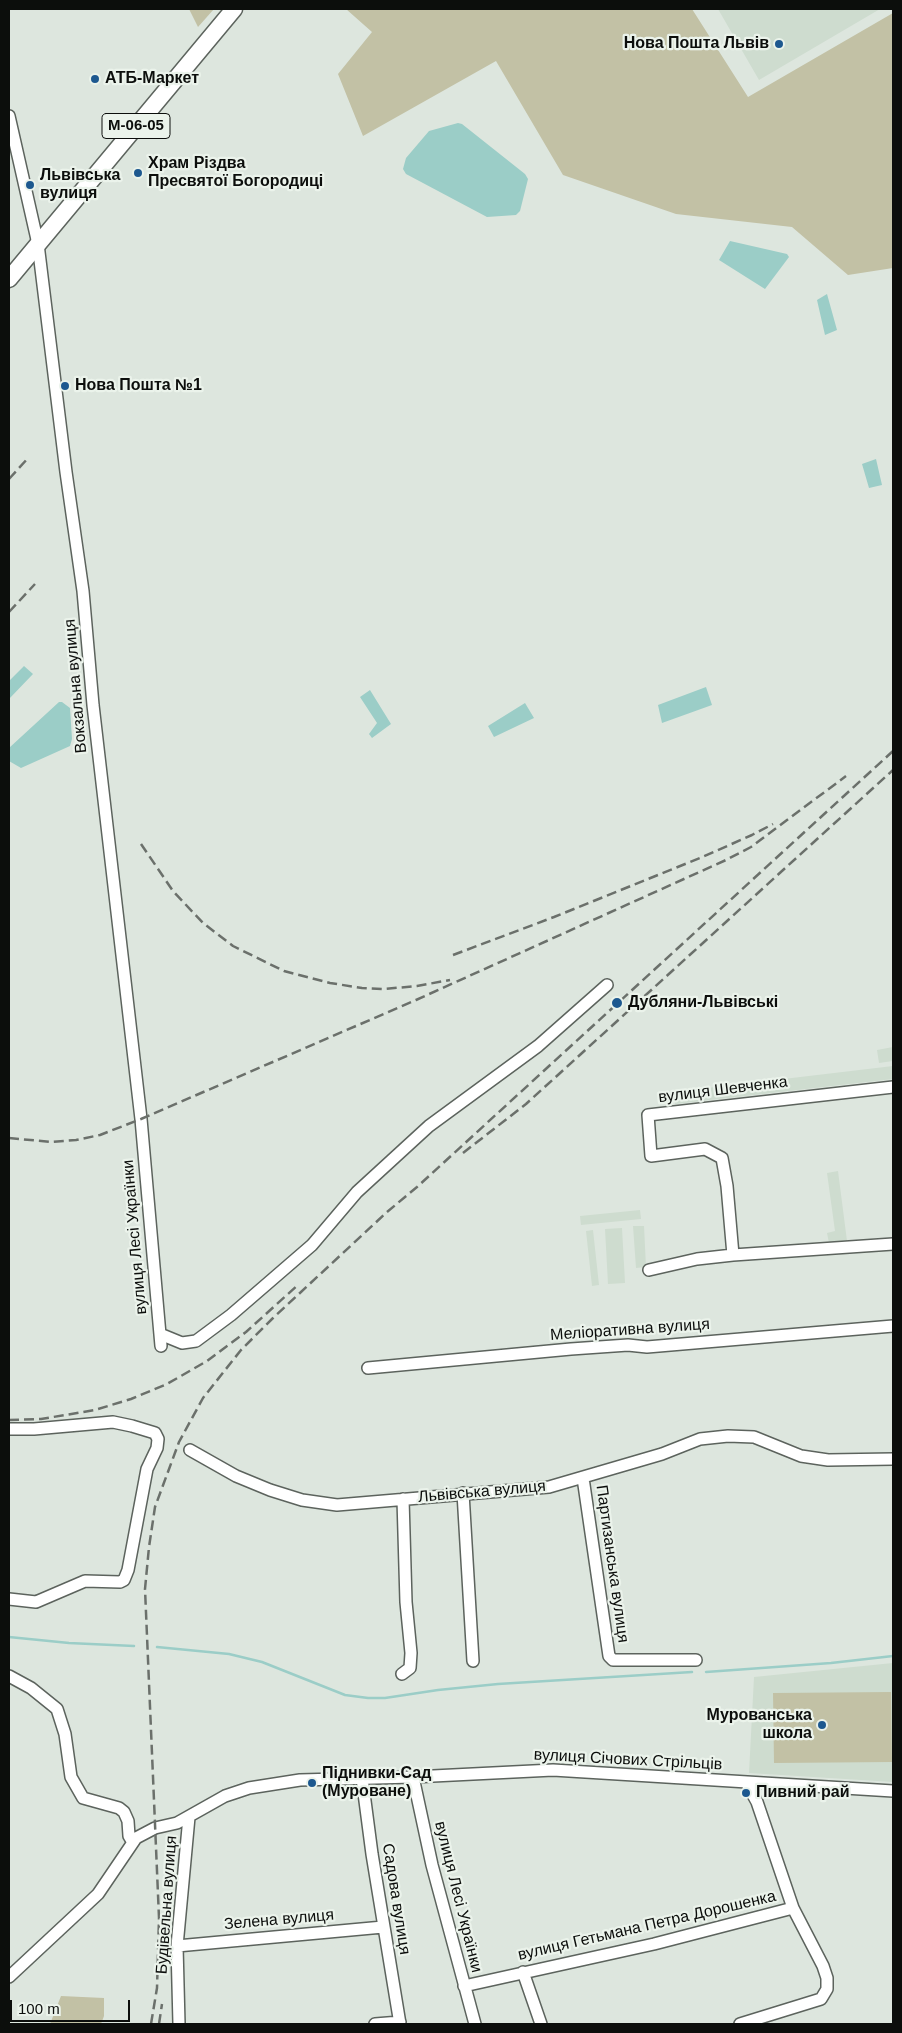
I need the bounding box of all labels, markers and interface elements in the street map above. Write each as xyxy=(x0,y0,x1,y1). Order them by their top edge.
place label: Нова Пошта Львів xyxy=(624,34,769,54)
marker: Нова Пошта Львів xyxy=(773,38,785,50)
place label: АТБ-Маркет xyxy=(105,69,199,89)
marker: АТБ-Маркет xyxy=(89,73,101,85)
road number: М-06-05 xyxy=(102,114,170,138)
place label: Храм Різдва Пресвятої Богородиці xyxy=(148,154,323,192)
place label: Львівська вулиця xyxy=(40,166,120,204)
marker: Храм Різдва Пресвятої Богородиці xyxy=(132,167,144,179)
marker: Львівська вулиця xyxy=(24,179,36,191)
place label: Нова Пошта №1 xyxy=(75,376,202,396)
marker: Нова Пошта №1 xyxy=(59,380,71,392)
street label: Вокзальна вулиця xyxy=(61,618,91,754)
place label: Дубляни-Львівські xyxy=(628,993,778,1013)
marker: Дубляни-Львівські xyxy=(610,996,624,1010)
street label: вулиця Шевченка xyxy=(657,1073,789,1107)
street label: вулиця Лесі Українки xyxy=(119,1159,151,1315)
street label: Меліоративна вулиця xyxy=(550,1315,710,1345)
street label: Львівська вулиця xyxy=(417,1477,547,1507)
street label: Партизанська вулиця xyxy=(591,1484,633,1644)
place label: Мурованська школа xyxy=(707,1706,812,1744)
marker: Мурованська школа xyxy=(816,1719,828,1731)
street label: вулиця Січових Стрільців xyxy=(533,1745,723,1775)
place label: Піднивки-Сад (Муроване) xyxy=(322,1764,431,1802)
marker: Піднивки-Сад (Муроване) xyxy=(306,1777,318,1789)
place label: Пивний рай xyxy=(756,1783,849,1803)
marker: Пивний рай xyxy=(740,1787,752,1799)
street label: вулиця Лесі Українки xyxy=(430,1819,486,1975)
street label: Будівельна вулиця xyxy=(153,1835,181,1975)
street label: Садова вулиця xyxy=(378,1842,414,1956)
street label: вулиця Гетьмана Петра Дорошенка xyxy=(516,1887,778,1965)
street label: Зелена вулиця xyxy=(223,1906,335,1934)
scale bar xyxy=(12,1990,132,2022)
text: 100 m xyxy=(18,2000,60,2017)

